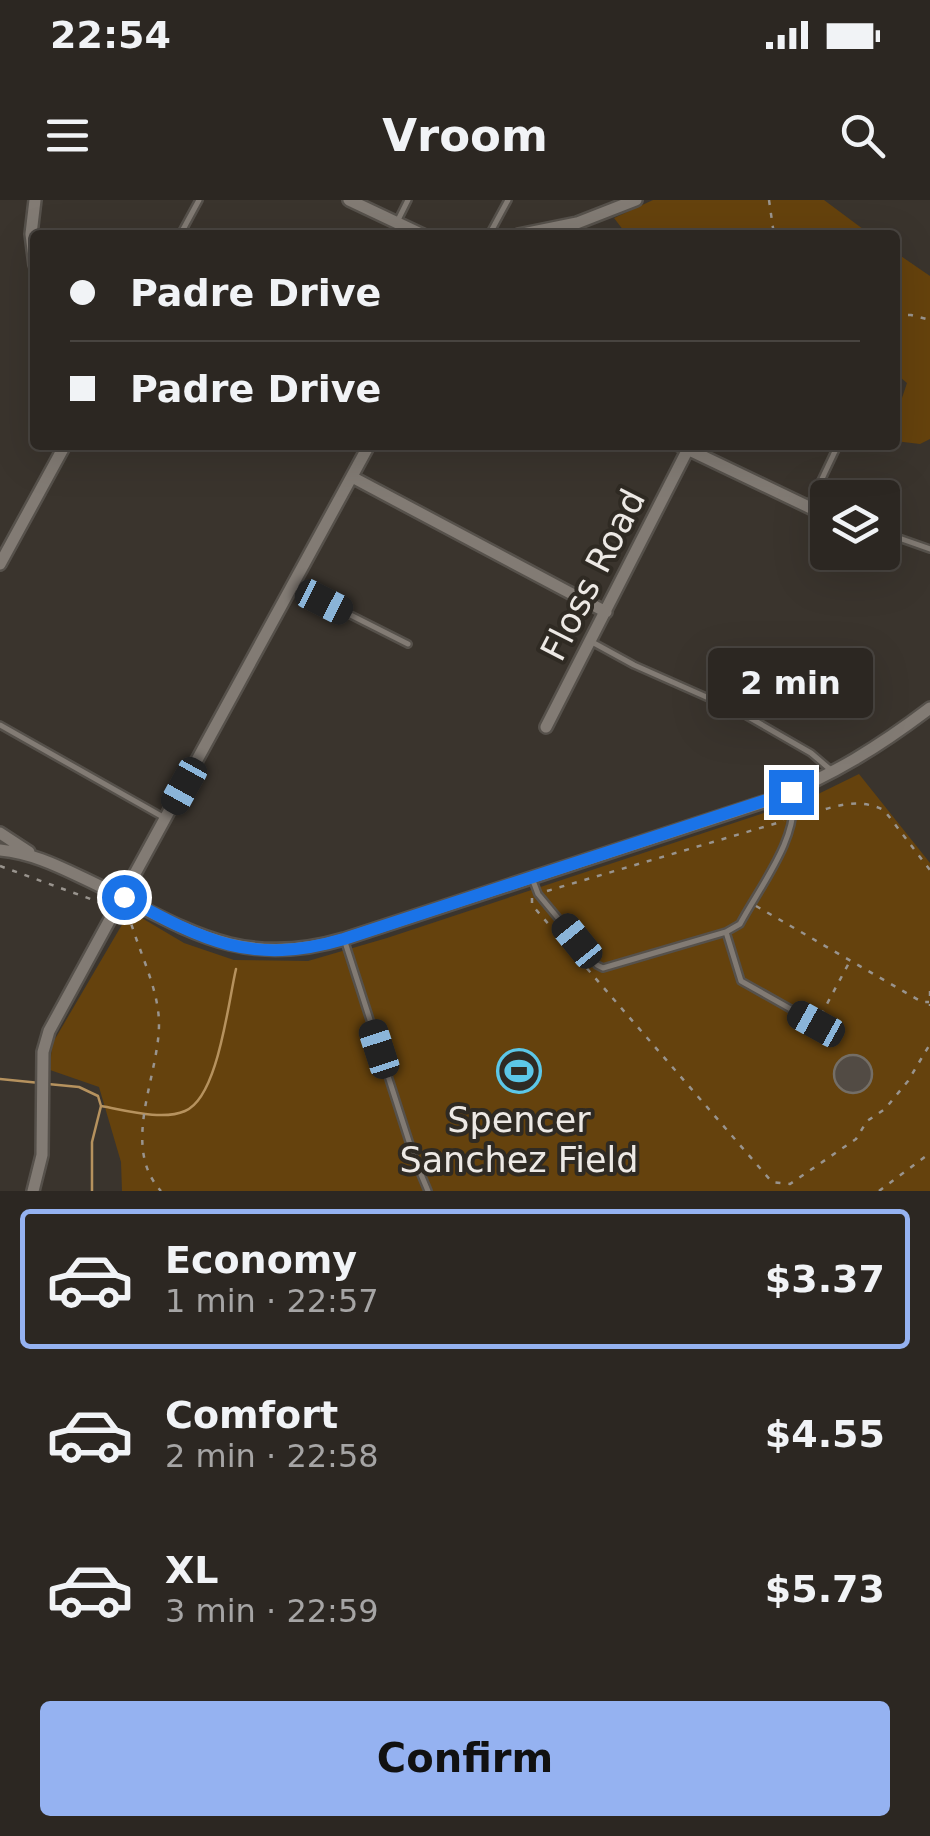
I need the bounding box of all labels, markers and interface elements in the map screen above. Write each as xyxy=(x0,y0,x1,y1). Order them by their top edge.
text: 22:54 xyxy=(50,13,171,57)
icon: menu xyxy=(40,108,95,163)
icon: search xyxy=(835,108,890,163)
text: Vroom xyxy=(382,109,548,162)
text: Padre Drive xyxy=(130,271,381,315)
text: Padre Drive xyxy=(130,367,381,411)
map controls xyxy=(810,480,900,570)
button: layers xyxy=(810,480,900,570)
street label: Floss Road xyxy=(533,483,653,667)
car xyxy=(290,575,358,629)
callout: 2 min xyxy=(708,647,874,717)
text: 2 min xyxy=(740,664,841,702)
car xyxy=(156,752,212,820)
route end xyxy=(769,770,814,815)
route start xyxy=(102,875,147,920)
car xyxy=(546,908,608,974)
car xyxy=(782,996,850,1052)
car xyxy=(355,1016,403,1082)
sports icon: Spencer Sanchez Field xyxy=(496,1048,542,1094)
place label: Spencer Sanchez Field xyxy=(399,1100,639,1180)
icon: car xyxy=(45,1234,135,1324)
text: Economy xyxy=(165,1238,357,1282)
text: $3.37 xyxy=(765,1257,885,1301)
text: 1 min · 22:57 xyxy=(165,1282,379,1320)
icon: car xyxy=(45,1389,135,1479)
text: Comfort xyxy=(165,1393,338,1437)
text: $4.55 xyxy=(765,1412,885,1456)
text: 2 min · 22:58 xyxy=(165,1437,379,1475)
icon: car xyxy=(45,1544,135,1634)
text: XL xyxy=(165,1548,219,1592)
text: $5.73 xyxy=(765,1567,885,1611)
text: 3 min · 22:59 xyxy=(165,1592,379,1630)
button: Confirm xyxy=(40,1701,890,1816)

